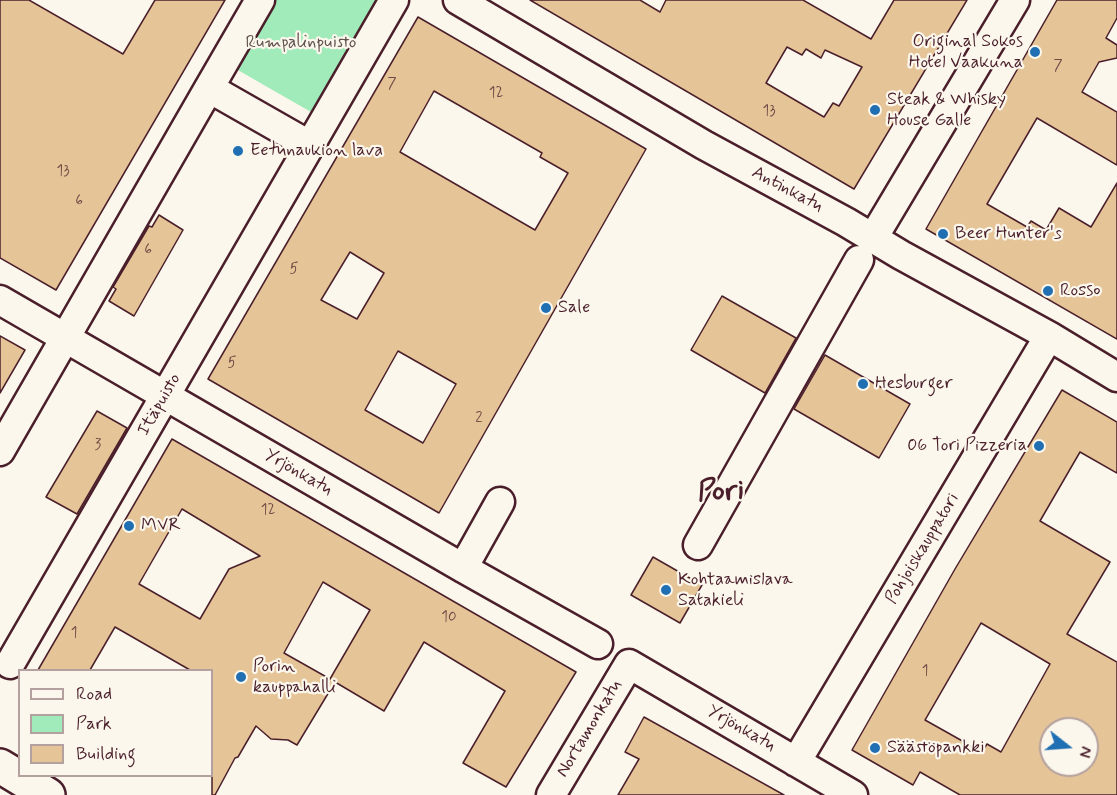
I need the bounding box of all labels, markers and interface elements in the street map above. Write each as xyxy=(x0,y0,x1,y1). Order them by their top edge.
place label: Original Sokos Hotel Vaakuna xyxy=(909,31,1023,74)
park label: Rumpalinpuisto xyxy=(245,32,357,54)
marker: Original Sokos Hotel Vaakuna xyxy=(1028,45,1042,59)
house number: 7 xyxy=(1053,58,1063,76)
house number: 7 xyxy=(387,76,397,94)
house number: 12 xyxy=(489,85,503,103)
place label: Steak & Whisky House Galle xyxy=(887,89,1006,132)
house number: 13 xyxy=(762,103,776,121)
marker: Steak & Whisky House Galle xyxy=(868,103,882,117)
place label: Eetunaukion lava xyxy=(250,140,383,162)
marker: Eetunaukion lava xyxy=(231,144,245,158)
street label: Antinkatu xyxy=(748,162,826,218)
house number: 13 xyxy=(56,163,70,181)
house number: 6 xyxy=(75,193,83,211)
place label: Beer Hunter's xyxy=(955,223,1062,245)
marker: Beer Hunter's xyxy=(936,227,950,241)
house number: 6 xyxy=(144,242,152,260)
house number: 5 xyxy=(290,261,298,279)
place label: Rosso xyxy=(1060,280,1101,302)
marker: Rosso xyxy=(1041,284,1055,298)
place label: Sale xyxy=(558,297,590,319)
marker: Sale xyxy=(539,301,553,315)
house number: 5 xyxy=(228,355,236,373)
street label: Itäpuisto xyxy=(134,370,186,440)
place label: Hesburger xyxy=(875,373,953,395)
marker: Hesburger xyxy=(856,377,870,391)
house number: 2 xyxy=(475,410,483,428)
place label: 06 Tori Pizzeria xyxy=(907,435,1027,457)
house number: 3 xyxy=(95,437,101,455)
marker: 06 Tori Pizzeria xyxy=(1032,439,1046,453)
street label: Yrjönkatu xyxy=(260,445,336,501)
district label: Pori xyxy=(698,475,744,511)
street label: Pohjoiskauppatori xyxy=(881,490,965,608)
house number: 12 xyxy=(261,502,275,520)
place label: MVR xyxy=(141,515,181,537)
marker: MVR xyxy=(122,519,136,533)
place label: Kohtaamislava Satakieli xyxy=(678,569,793,612)
marker: Kohtaamislava Satakieli xyxy=(659,583,673,597)
house number: 10 xyxy=(441,609,457,627)
house number: 1 xyxy=(71,625,77,643)
place label: Porin kauppahalli xyxy=(253,656,336,698)
house number: 1 xyxy=(922,663,928,681)
legend xyxy=(18,669,213,777)
marker: Porin kauppahalli xyxy=(234,670,248,684)
street label: Nortamonkatu xyxy=(552,676,628,782)
text: Road xyxy=(76,682,112,706)
street label: Yrjönkatu xyxy=(703,701,779,757)
text: Park xyxy=(76,712,112,736)
north arrow xyxy=(1039,717,1099,777)
place label: Säästöpankki xyxy=(887,737,984,759)
marker: Säästöpankki xyxy=(868,741,882,755)
text: Building xyxy=(76,742,136,766)
text: N xyxy=(1073,744,1096,760)

